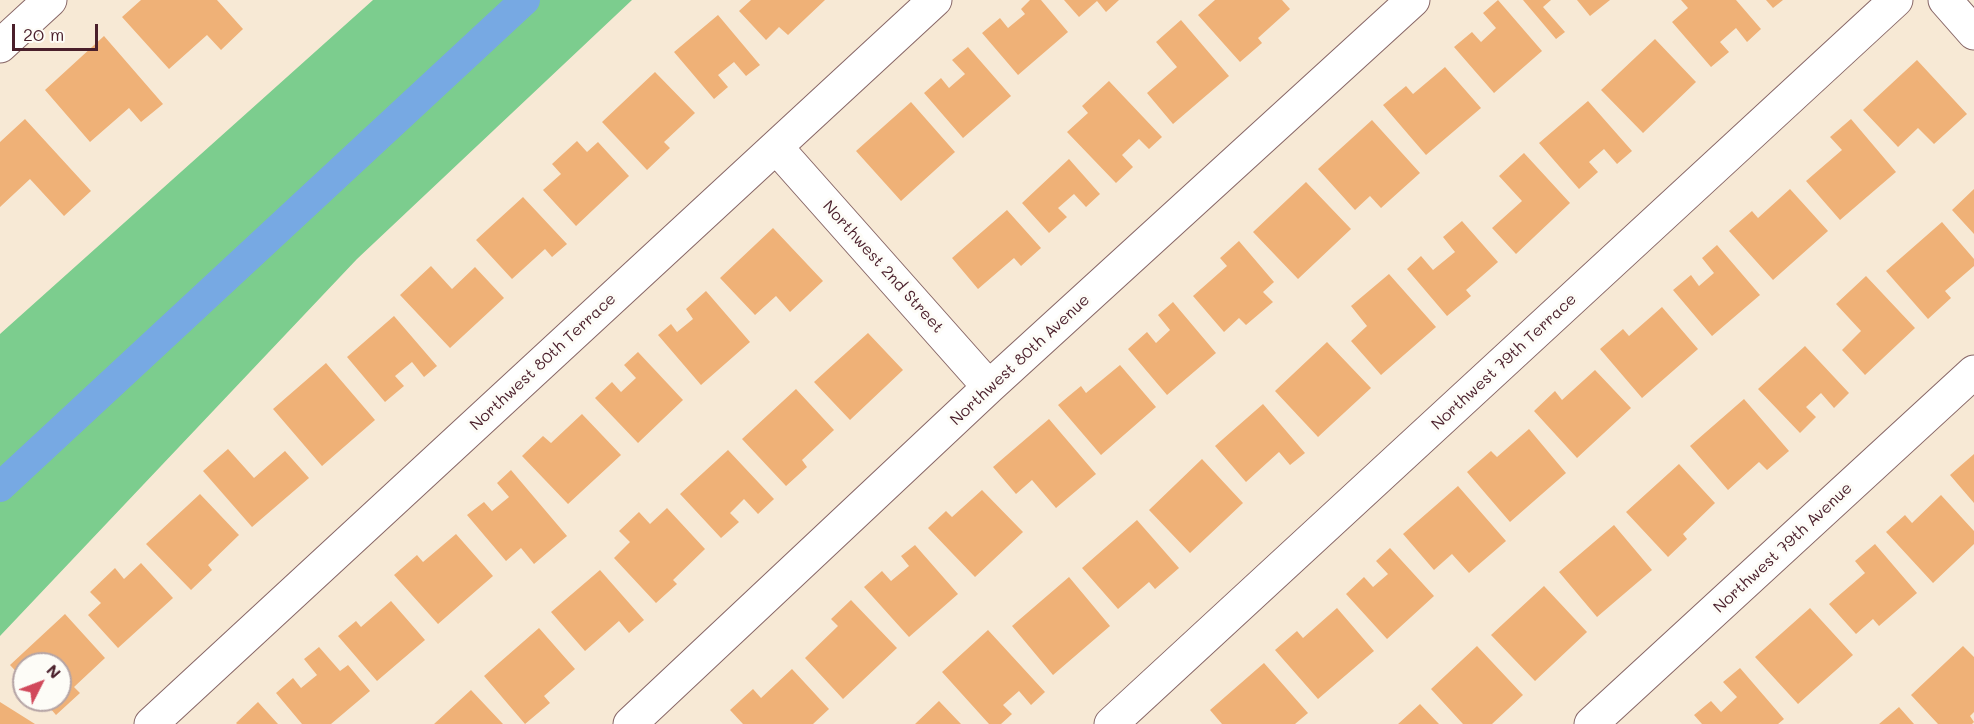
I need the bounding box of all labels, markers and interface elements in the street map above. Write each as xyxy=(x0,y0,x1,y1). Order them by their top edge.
scale bar xyxy=(15,12,100,50)
text: 20 m xyxy=(23,22,64,46)
street label: Northwest 2nd Street xyxy=(818,197,948,337)
street label: Northwest 80th Terrace xyxy=(466,289,620,435)
street label: Northwest 80th Avenue xyxy=(946,290,1094,430)
street label: Northwest 79th Terrace xyxy=(1427,290,1581,434)
street label: Northwest 79th Avenue xyxy=(1710,479,1856,617)
north arrow xyxy=(12,652,72,712)
text: N xyxy=(42,659,66,683)

